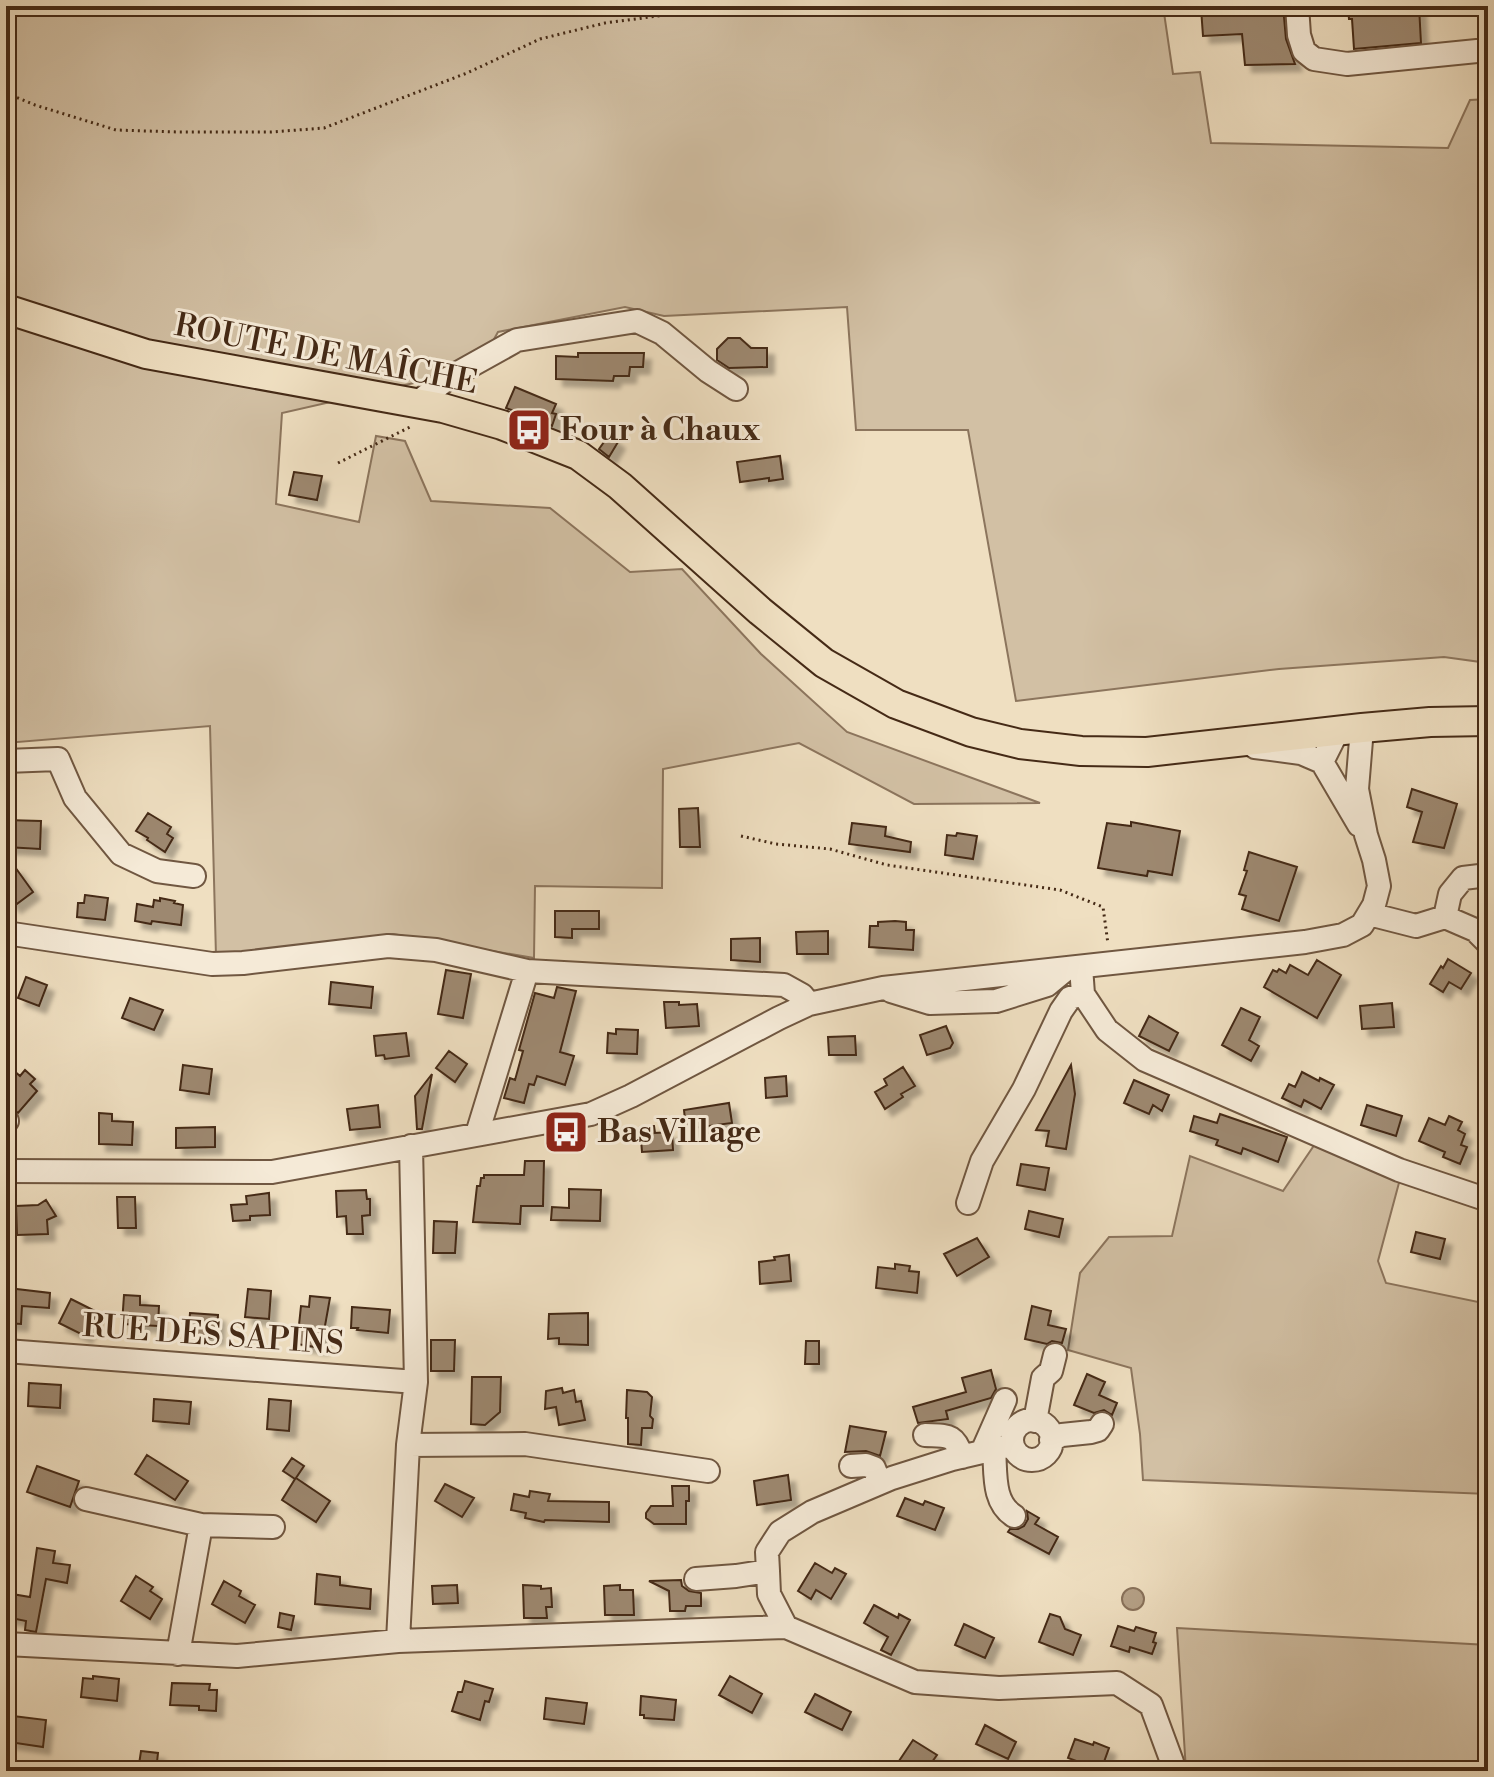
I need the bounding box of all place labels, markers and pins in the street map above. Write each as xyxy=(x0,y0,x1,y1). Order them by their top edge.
bus stop icon: Four à Chaux xyxy=(505,406,553,454)
place label: Four à Chaux xyxy=(560,410,761,450)
bus stop icon: Bas Village xyxy=(542,1108,590,1156)
place label: Bas Village xyxy=(597,1112,761,1152)

